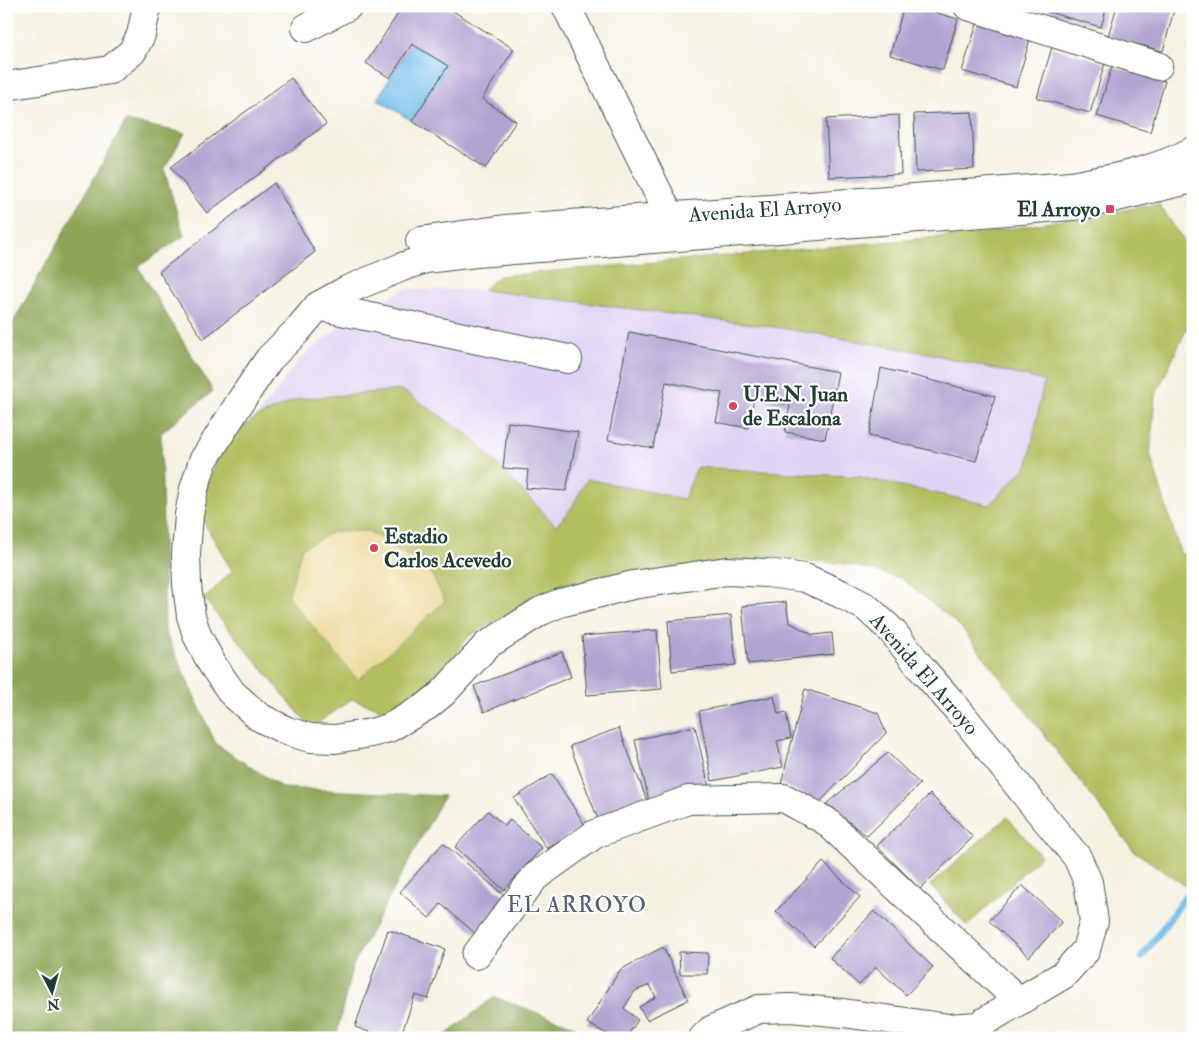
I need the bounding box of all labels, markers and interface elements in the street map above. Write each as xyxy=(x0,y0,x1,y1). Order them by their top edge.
street label: Avenida El Arroyo xyxy=(687,191,842,229)
place label: El Arroyo xyxy=(1017,196,1100,223)
marker: El Arroyo xyxy=(1104,203,1116,215)
place label: U.E.N. Juan de Escalona xyxy=(743,381,848,432)
marker: U.E.N. Juan de Escalona xyxy=(727,400,739,412)
place label: Estadio Carlos Acevedo xyxy=(384,523,511,574)
marker: Estadio Carlos Acevedo xyxy=(368,542,380,554)
street label: Avenida El Arroyo xyxy=(863,607,984,741)
district label: EL ARROYO xyxy=(507,891,647,919)
north arrow xyxy=(28,966,78,1016)
text: N xyxy=(46,995,61,1014)

